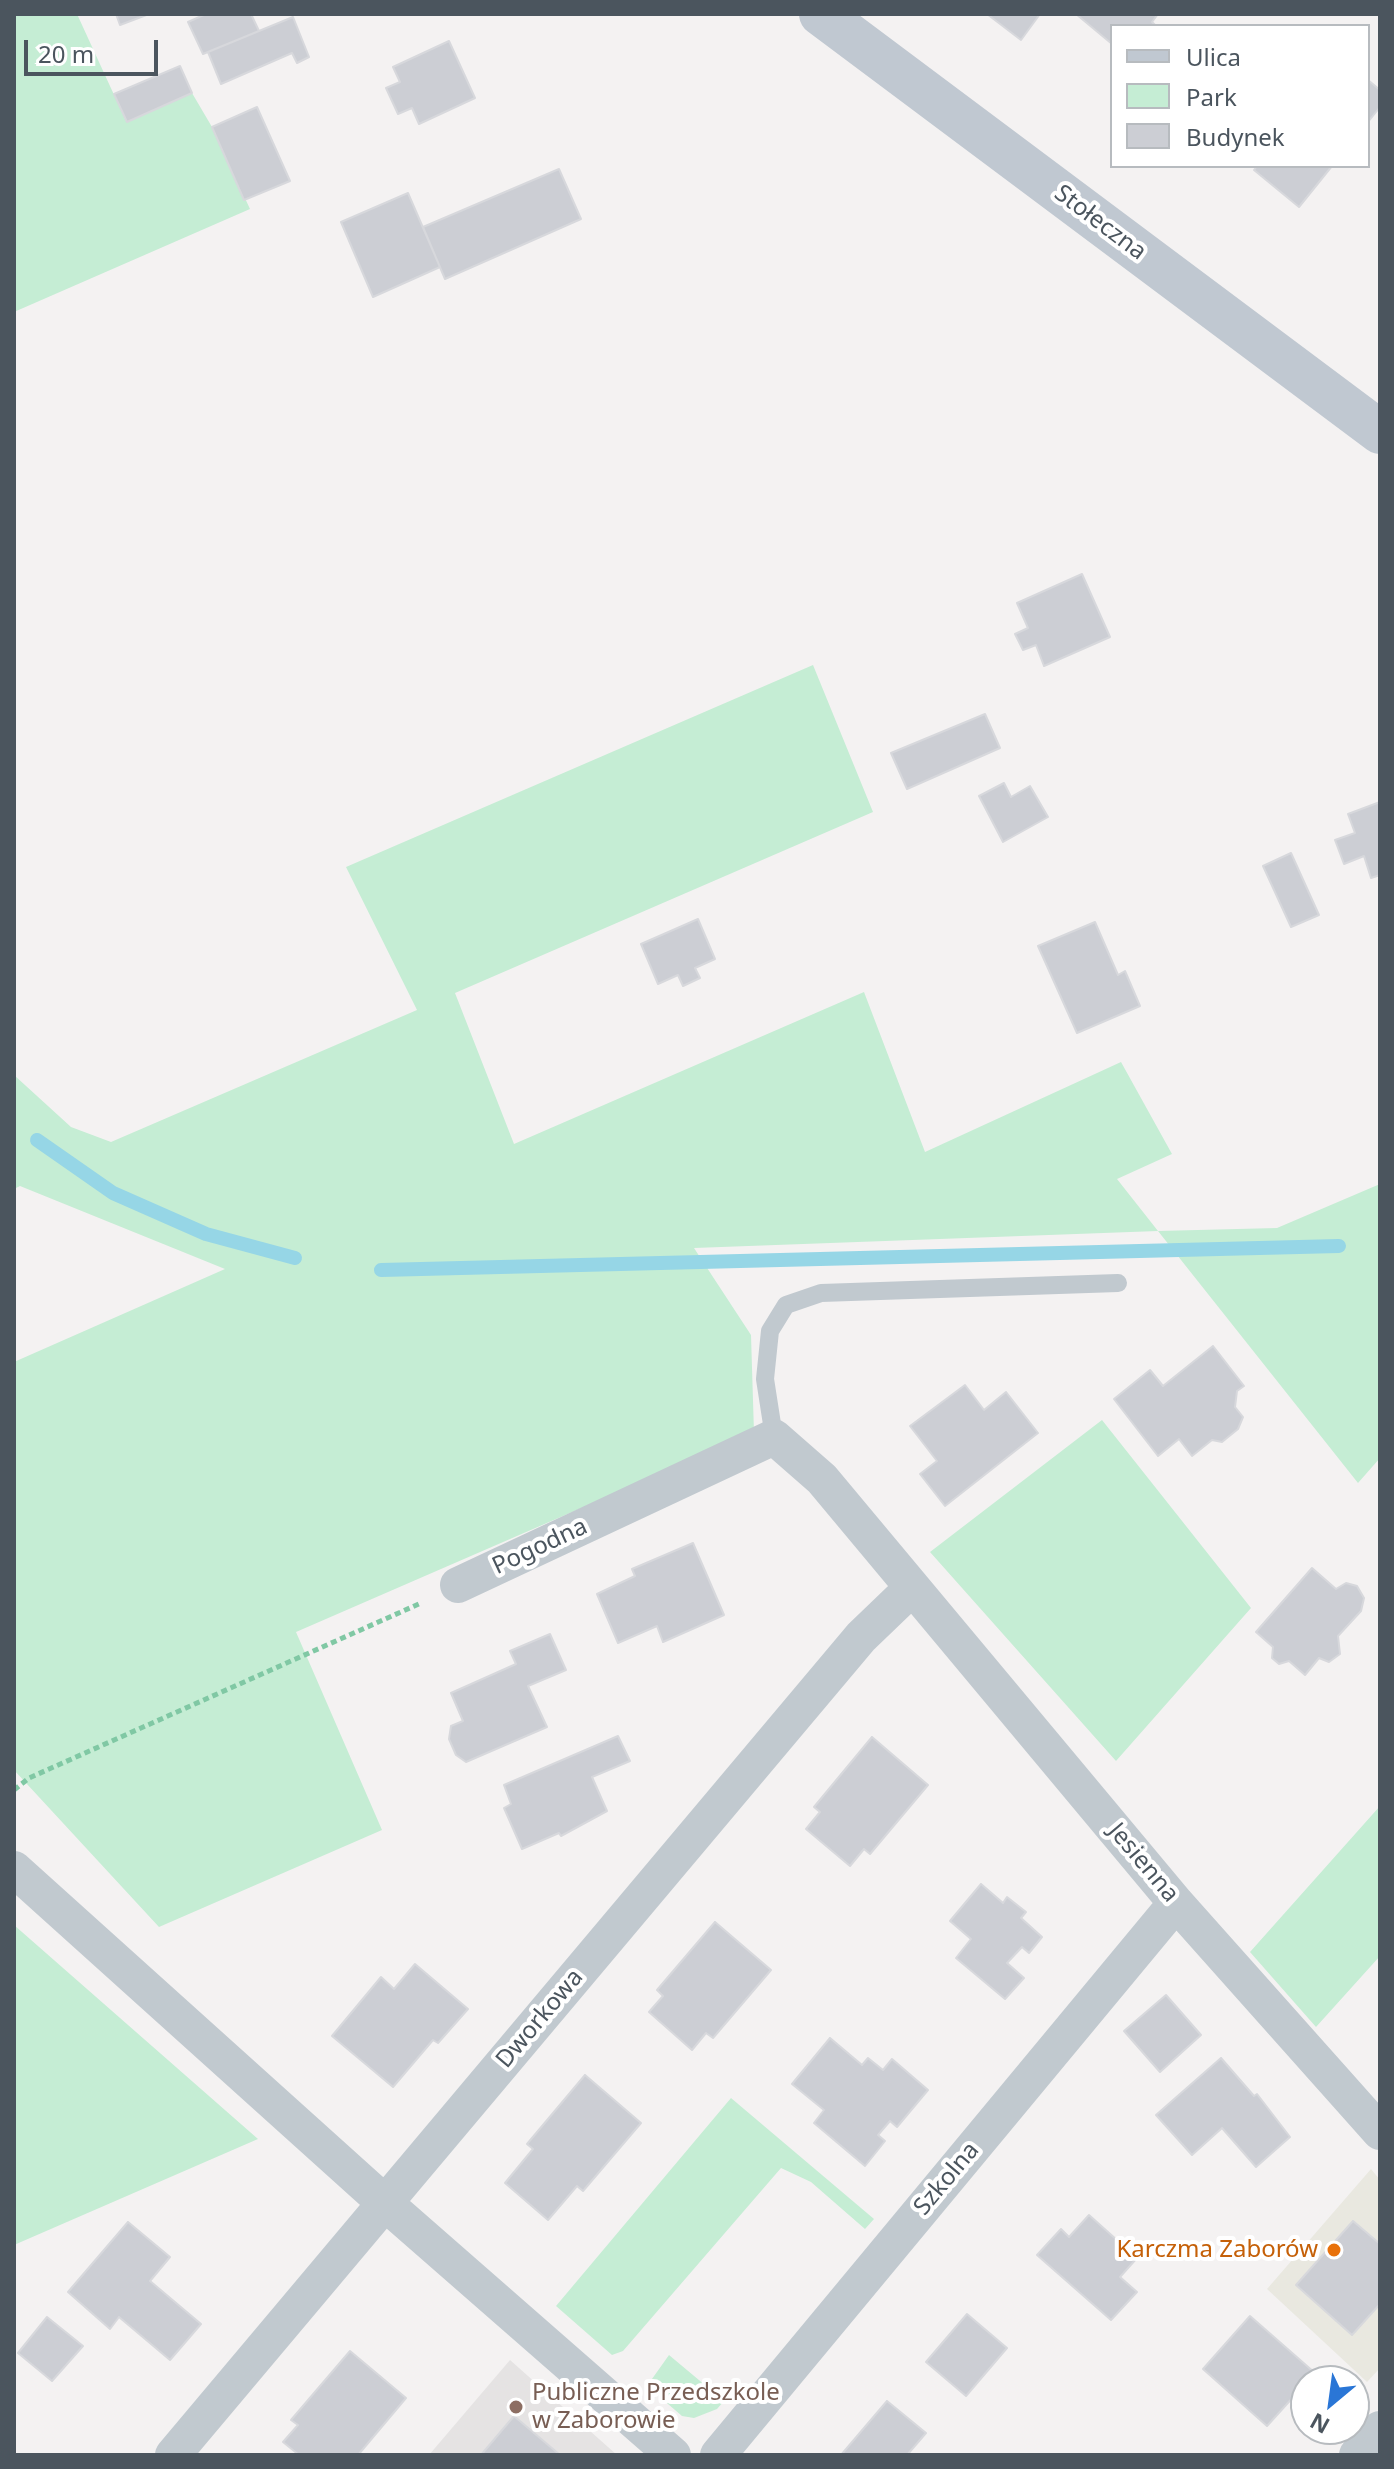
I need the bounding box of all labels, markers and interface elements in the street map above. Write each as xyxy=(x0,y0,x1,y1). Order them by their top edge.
scale bar xyxy=(28,24,162,74)
legend xyxy=(1110,24,1370,168)
text: 20 m xyxy=(38,37,94,70)
text: Ulica xyxy=(1186,40,1241,73)
text: Park xyxy=(1186,80,1237,113)
text: Budynek xyxy=(1186,120,1285,153)
street label: Stołeczna xyxy=(1049,179,1151,267)
street label: Pogodna xyxy=(488,1513,592,1581)
street label: Jesienna xyxy=(1102,1818,1184,1908)
street label: Dworkowa xyxy=(490,1964,590,2074)
street label: Szkolna xyxy=(908,2137,986,2221)
place label: Karczma Zaborów xyxy=(1116,2236,1318,2264)
marker: Karczma Zaborów xyxy=(1325,2241,1343,2259)
north arrow xyxy=(1290,2365,1370,2445)
place label: Publiczne Przedszkole w Zaborowie xyxy=(532,2379,780,2435)
marker: Publiczne Przedszkole w Zaborowie xyxy=(507,2398,525,2416)
text: N xyxy=(1304,2407,1334,2442)

